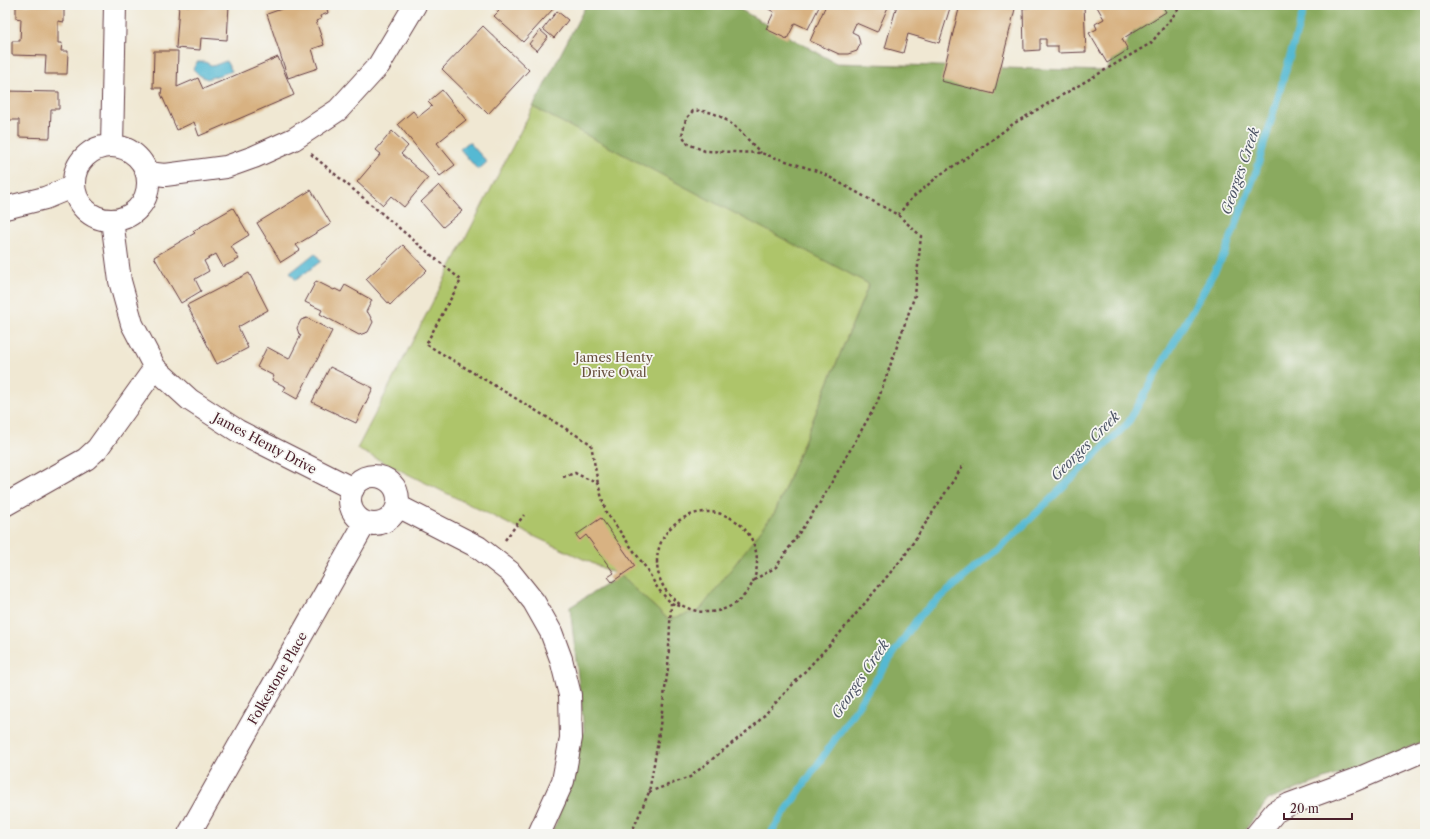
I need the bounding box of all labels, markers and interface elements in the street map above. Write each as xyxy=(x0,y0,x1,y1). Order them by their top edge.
water label: Georges Creek xyxy=(1217,124,1264,217)
park label: James Henty Drive Oval xyxy=(573,349,654,380)
water label: Georges Creek xyxy=(1047,407,1124,484)
street label: James Henty Drive xyxy=(209,408,319,477)
street label: Folkestone Place xyxy=(244,629,310,727)
water label: Georges Creek xyxy=(827,636,893,722)
scale bar xyxy=(1284,795,1352,821)
text: 20 m xyxy=(1290,801,1319,816)

